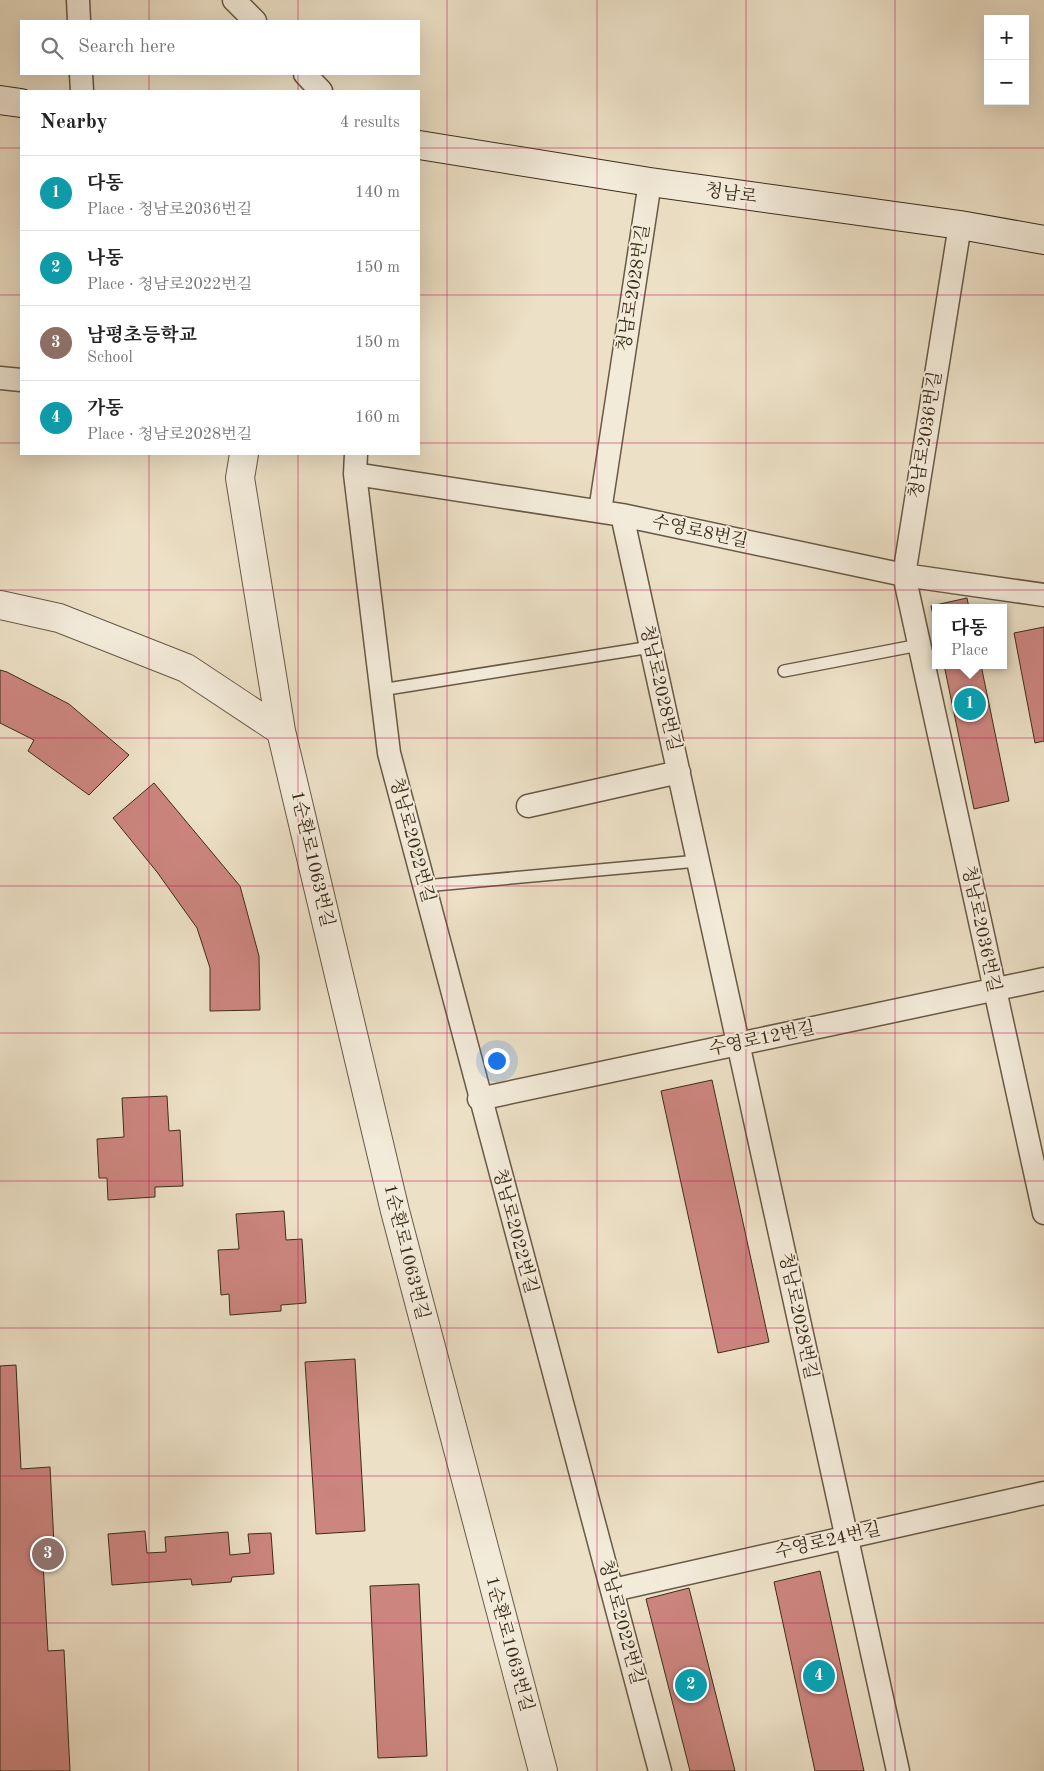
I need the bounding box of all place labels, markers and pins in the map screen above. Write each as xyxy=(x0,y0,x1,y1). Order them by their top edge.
pin: 1 xyxy=(954,685,986,723)
pin: 3 xyxy=(32,1535,64,1573)
pin: 4 xyxy=(803,1657,835,1695)
pin: 2 xyxy=(675,1666,707,1704)

